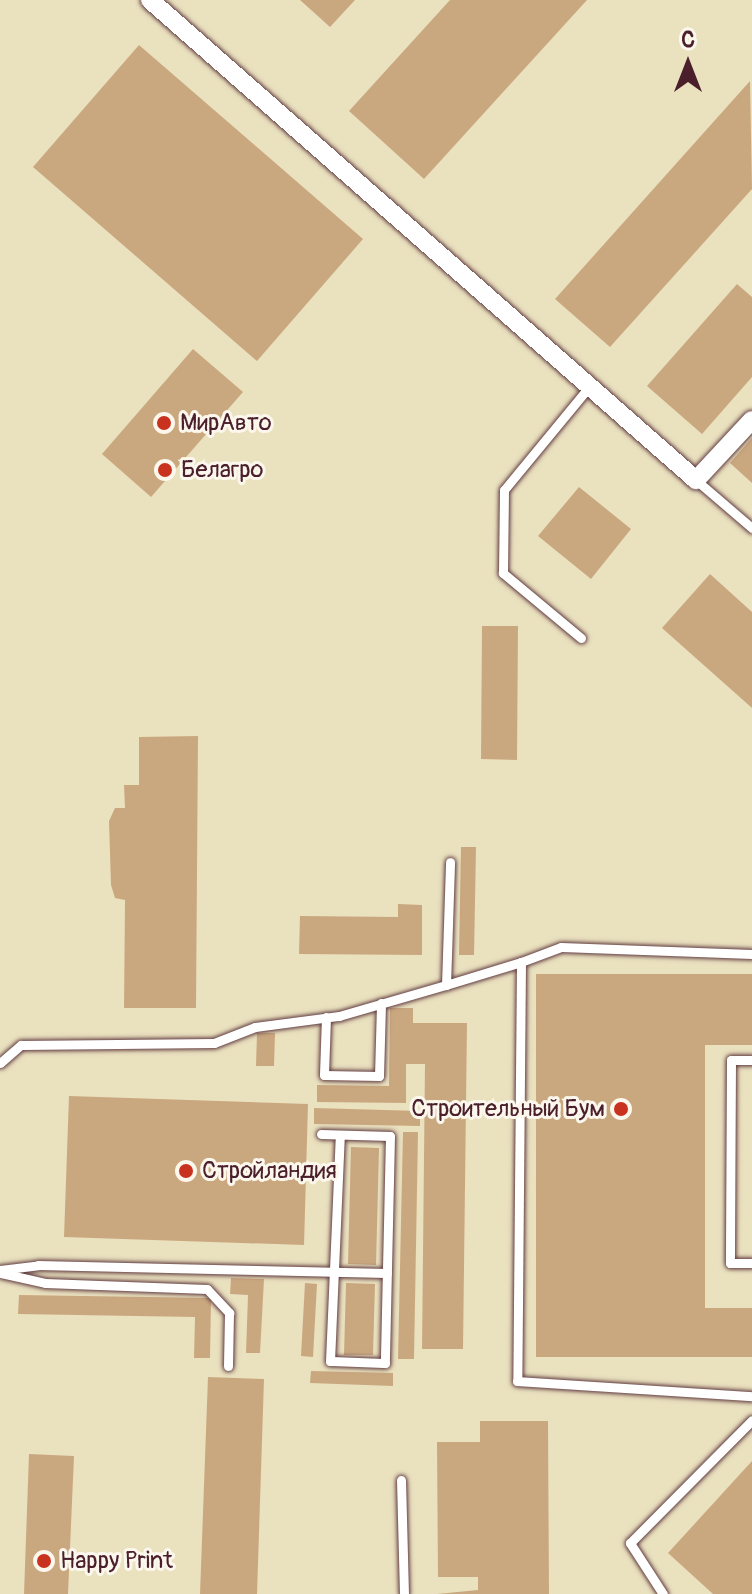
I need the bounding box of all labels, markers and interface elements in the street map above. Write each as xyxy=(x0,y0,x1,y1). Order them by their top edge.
north arrow xyxy=(648,24,728,104)
text: С xyxy=(681,26,695,54)
place label: МирАвто xyxy=(180,409,272,437)
marker: МирАвто xyxy=(155,414,173,432)
place label: Белагро xyxy=(181,456,263,484)
marker: Белагро xyxy=(156,461,174,479)
place label: Строительный Бум xyxy=(411,1095,605,1123)
marker: Строительный Бум xyxy=(612,1100,630,1118)
place label: Стройландия xyxy=(202,1157,337,1185)
marker: Стройландия xyxy=(177,1162,195,1180)
place label: Happy Print xyxy=(60,1547,173,1575)
marker: Happy Print xyxy=(35,1552,53,1570)

